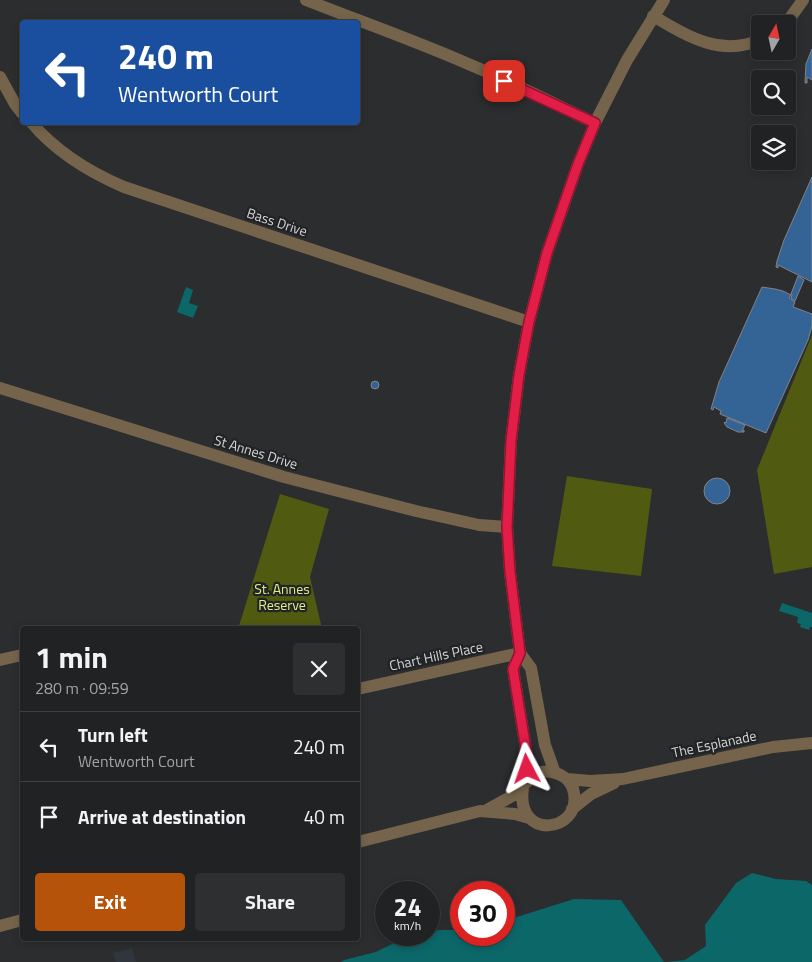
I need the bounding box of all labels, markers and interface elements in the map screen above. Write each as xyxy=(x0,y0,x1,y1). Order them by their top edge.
north arrow xyxy=(751,15,796,60)
map controls xyxy=(751,15,796,170)
text: 240 m xyxy=(118,29,214,83)
icon: left xyxy=(35,40,100,105)
pin xyxy=(483,60,525,102)
icon: arrive xyxy=(490,67,518,95)
button: search xyxy=(751,70,796,115)
text: Wentworth Court xyxy=(118,77,278,111)
button: layers xyxy=(751,125,796,170)
street label: Bass Drive xyxy=(244,202,310,241)
street label: St Annes Drive xyxy=(212,429,300,474)
park label: St. Annes Reserve xyxy=(254,578,310,615)
text: 1 min xyxy=(35,634,108,680)
street label: Chart Hills Place xyxy=(387,635,485,676)
button: close xyxy=(293,643,345,695)
text: 280 m · 09:59 xyxy=(35,676,129,700)
text: Turn left xyxy=(78,720,148,749)
street label: The Esplanade xyxy=(670,724,758,763)
text: 240 m xyxy=(293,732,345,761)
icon: left xyxy=(35,733,63,761)
position arrow xyxy=(500,742,552,794)
text: Wentworth Court xyxy=(78,749,195,773)
text: Arrive at destination xyxy=(78,802,246,831)
text: 40 m xyxy=(304,802,345,831)
icon: arrive xyxy=(35,803,63,831)
button: Exit xyxy=(35,873,185,931)
button: Share xyxy=(195,873,345,931)
speed limit sign: 30 xyxy=(450,881,515,946)
text: 24 xyxy=(393,888,422,926)
text: km/h xyxy=(394,916,421,935)

